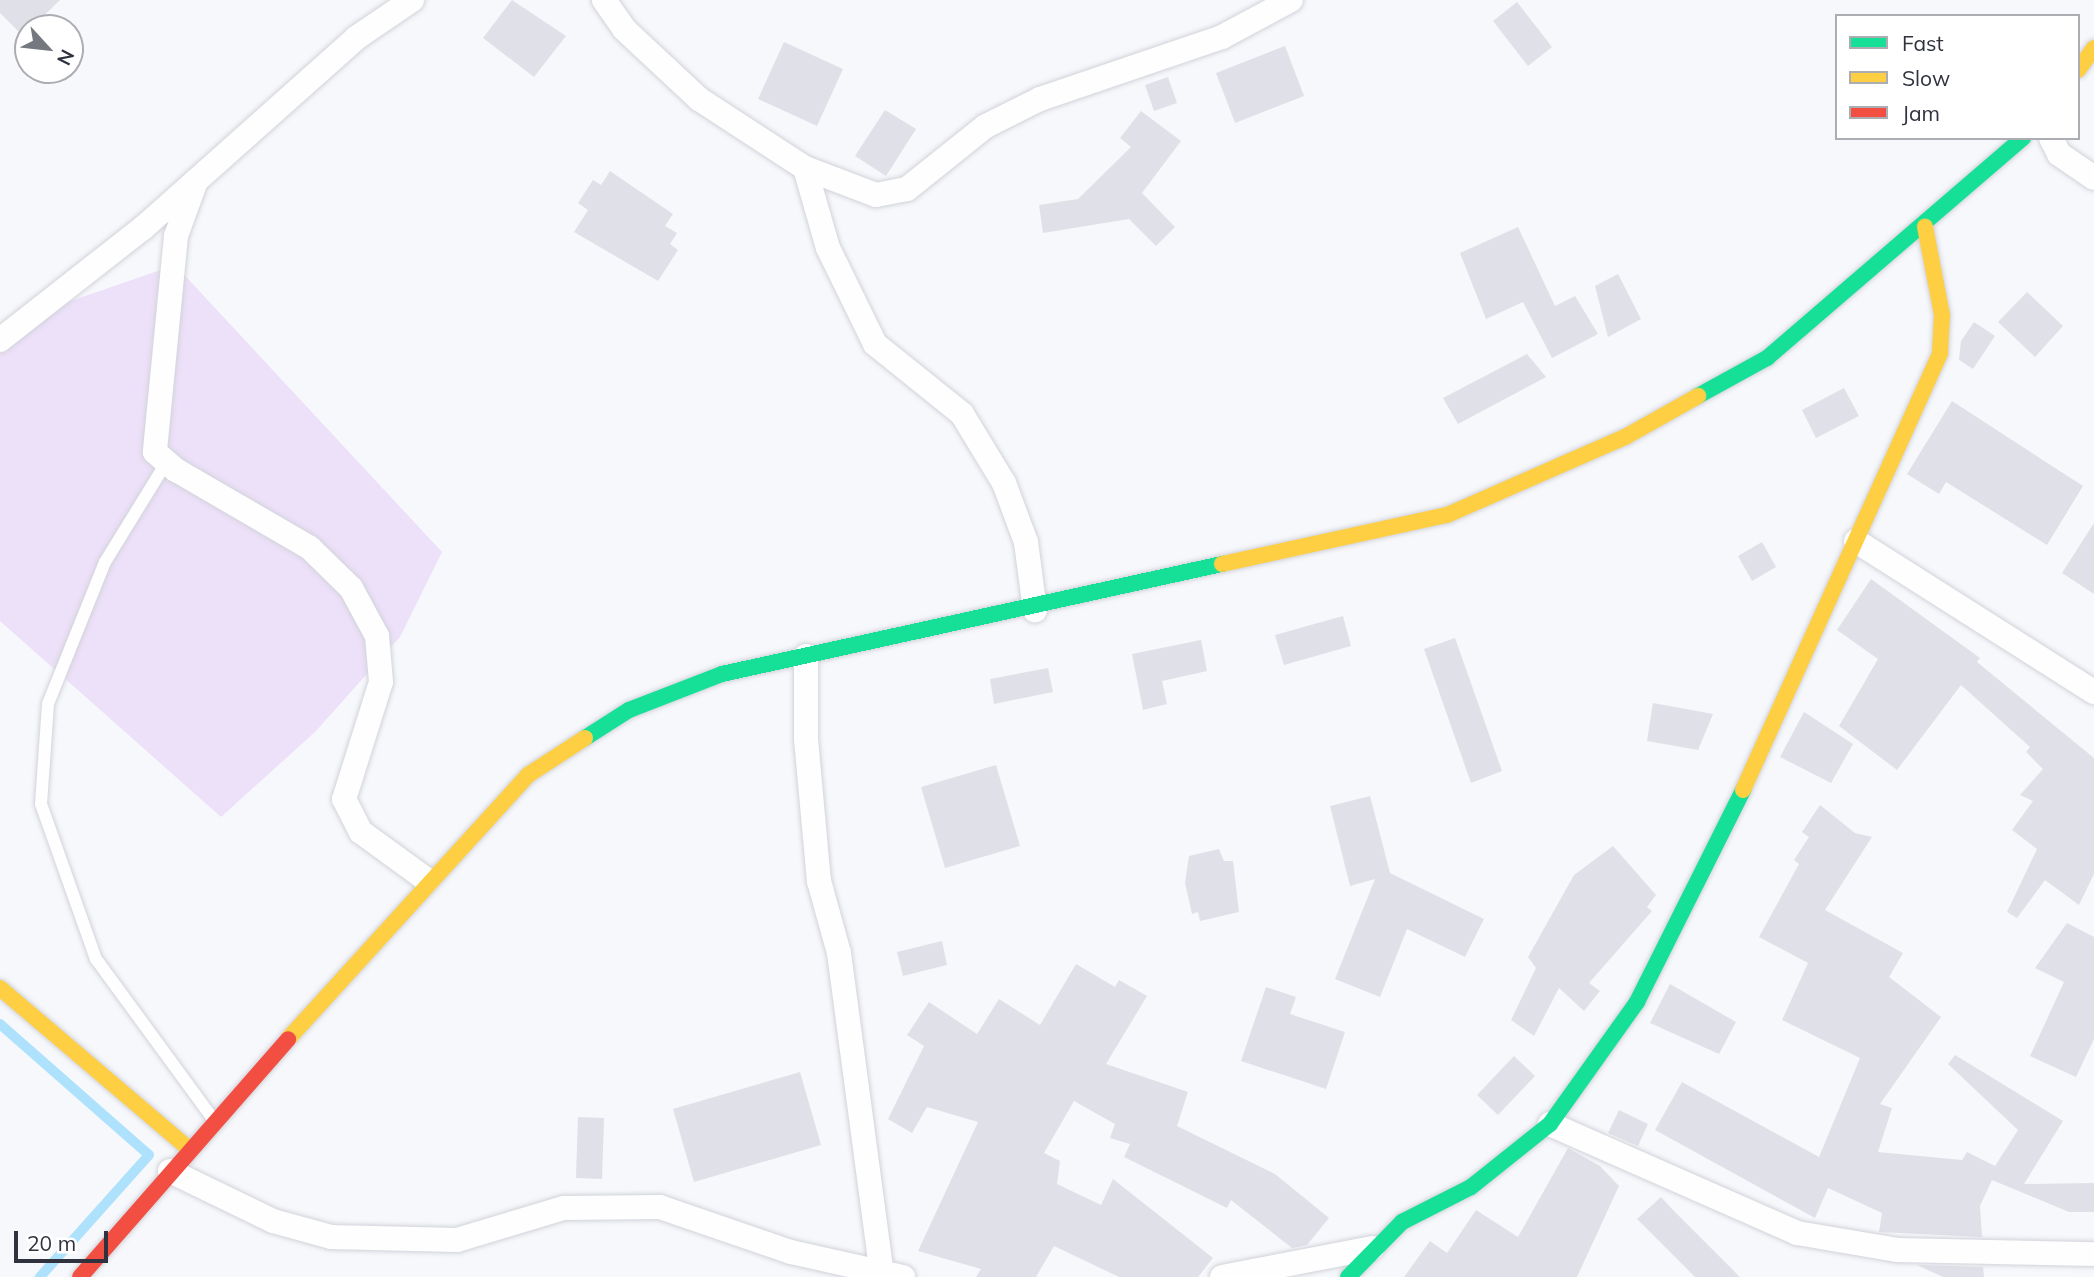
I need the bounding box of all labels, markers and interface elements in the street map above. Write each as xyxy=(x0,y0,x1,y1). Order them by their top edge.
north arrow xyxy=(14,14,84,84)
legend xyxy=(1835,14,2080,140)
text: Fast xyxy=(1902,30,1944,56)
text: N xyxy=(52,46,80,69)
text: Slow xyxy=(1902,65,1950,91)
text: Jam xyxy=(1902,100,1940,126)
scale bar xyxy=(18,1218,112,1262)
text: 20 m xyxy=(27,1230,76,1256)

